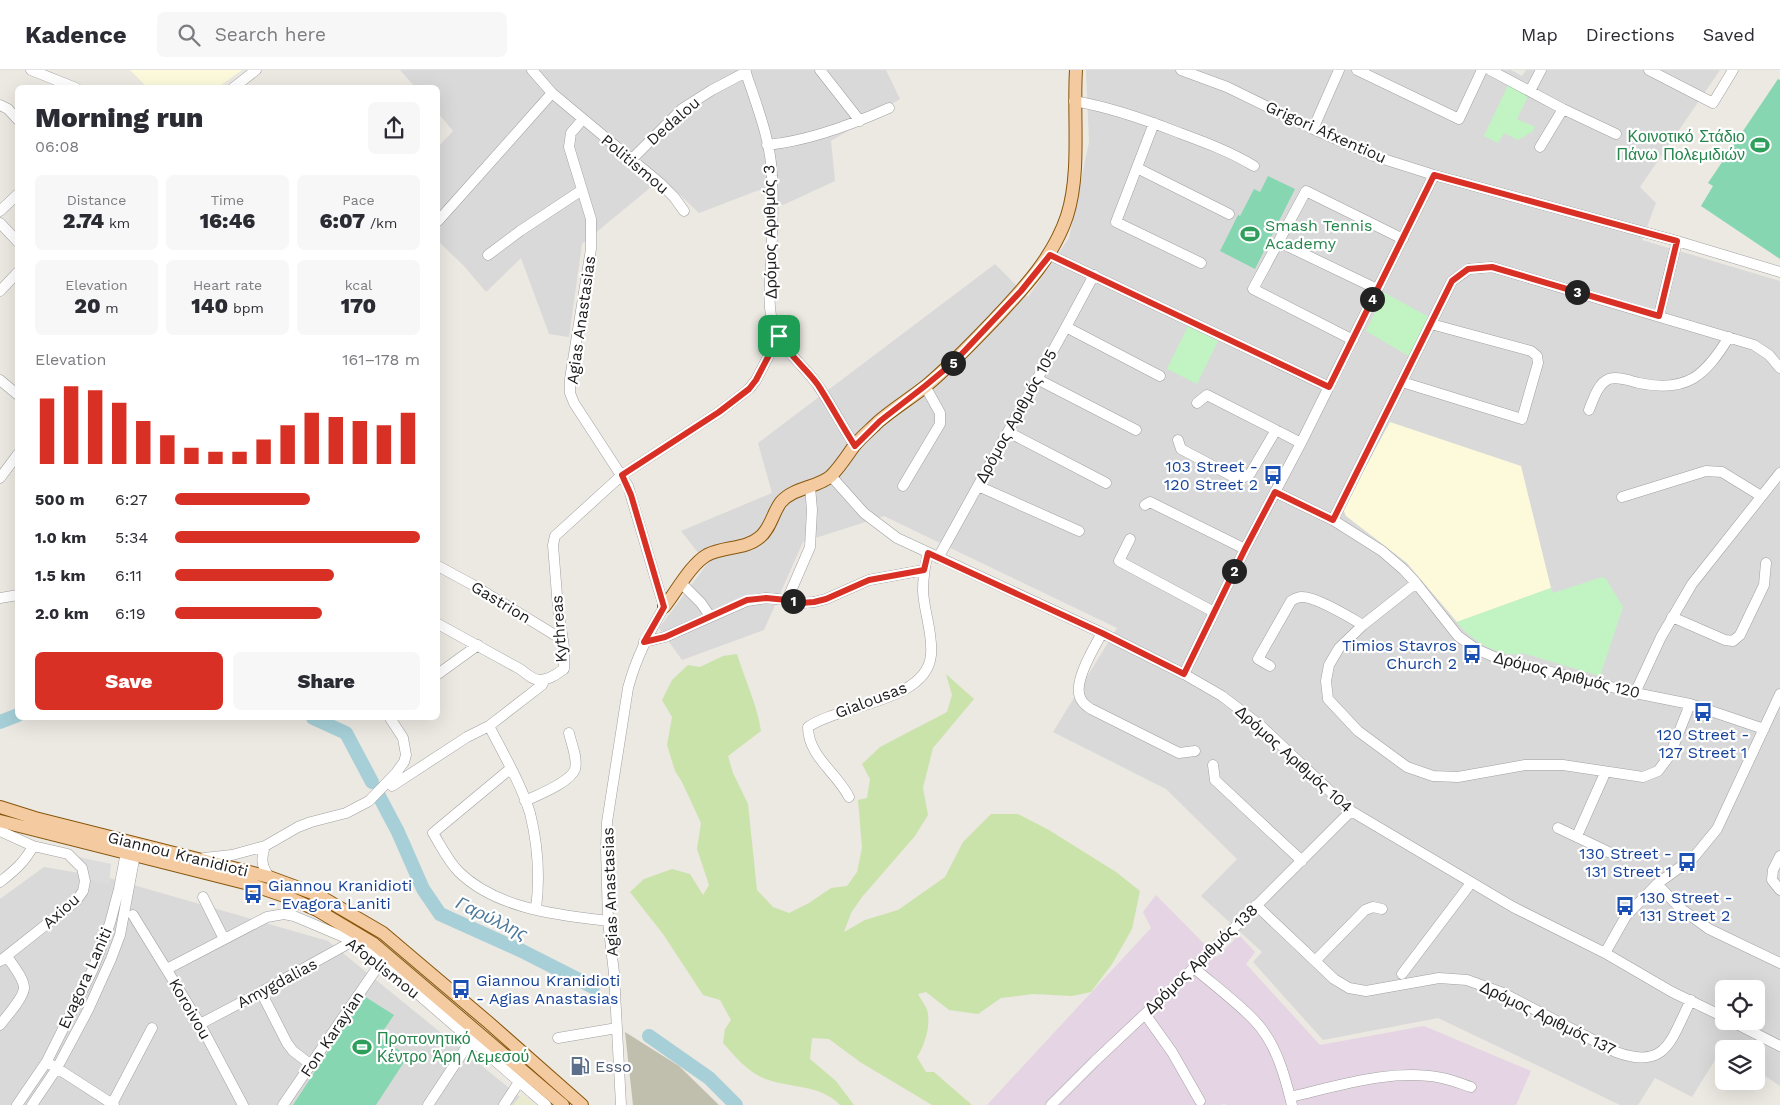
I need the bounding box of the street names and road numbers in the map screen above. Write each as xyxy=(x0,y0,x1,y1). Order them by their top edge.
street label: Dedalou xyxy=(643,93,703,149)
street label: Grigori Afxentiou xyxy=(1263,97,1389,167)
street label: Politismou xyxy=(597,130,673,198)
street label: Δρόμος Αριθμός 3 xyxy=(759,165,781,299)
street label: Agias Anastasias xyxy=(563,255,599,385)
street label: Δρόμος Αριθμός 105 xyxy=(971,346,1061,486)
street label: Gastrion xyxy=(468,577,534,627)
street label: Kythreas xyxy=(547,595,571,663)
street label: Δρόμος Αριθμός 120 xyxy=(1492,648,1642,702)
street label: Gialousas xyxy=(832,678,910,722)
street label: Δρόμος Αριθμός 104 xyxy=(1232,702,1356,817)
street label: Giannou Kranidioti xyxy=(106,827,250,881)
street label: Agias Anastasias xyxy=(598,827,622,957)
street label: Axiou xyxy=(39,890,83,932)
street label: Δρόμος Αριθμός 138 xyxy=(1140,900,1262,1018)
street label: Evagora Laniti xyxy=(54,924,116,1032)
street label: Afoplismou xyxy=(342,933,424,1003)
street label: Amygdalias xyxy=(234,954,320,1012)
street label: Koroivou xyxy=(165,975,215,1043)
street label: Δρόμος Αριθμός 137 xyxy=(1477,977,1619,1059)
street label: Fon Karayian xyxy=(296,987,368,1081)

